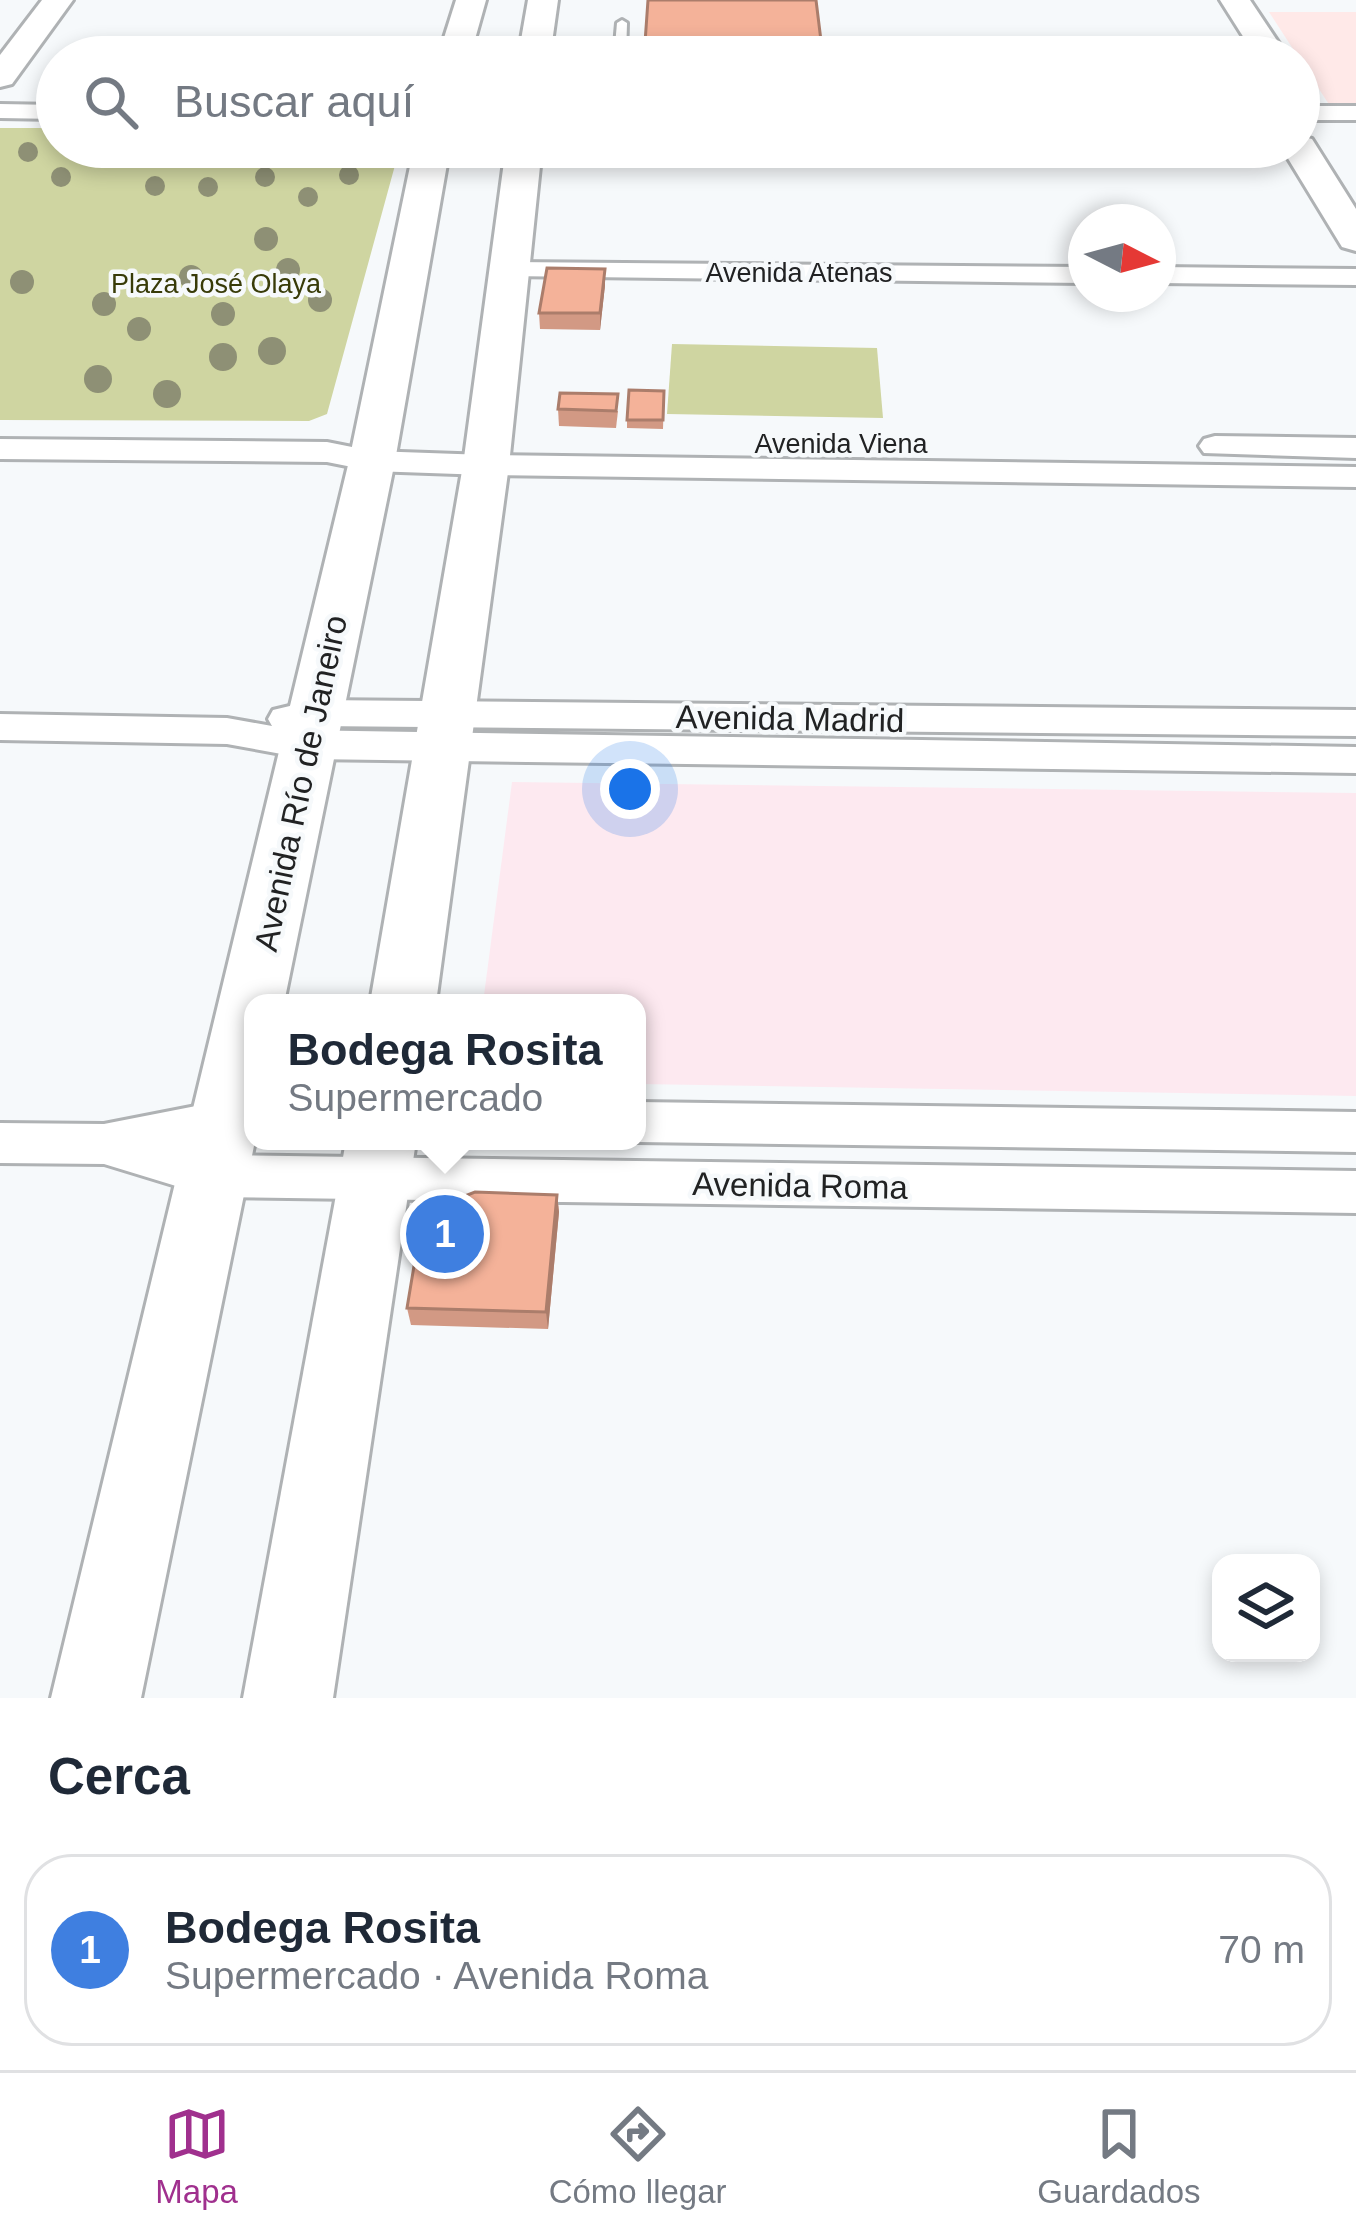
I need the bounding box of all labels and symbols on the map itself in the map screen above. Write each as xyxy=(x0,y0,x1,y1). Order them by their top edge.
north arrow xyxy=(1068,204,1176,312)
street label: Avenida Atenas xyxy=(705,258,893,288)
park label: Plaza José Olaya xyxy=(111,269,322,299)
street label: Avenida Viena xyxy=(754,429,929,459)
street label: Avenida Río de Janeiro xyxy=(247,612,354,954)
street label: Avenida Madrid xyxy=(675,698,905,739)
your location xyxy=(600,759,660,819)
street label: Avenida Roma xyxy=(692,1165,909,1206)
pin: 1 xyxy=(406,1189,484,1279)

